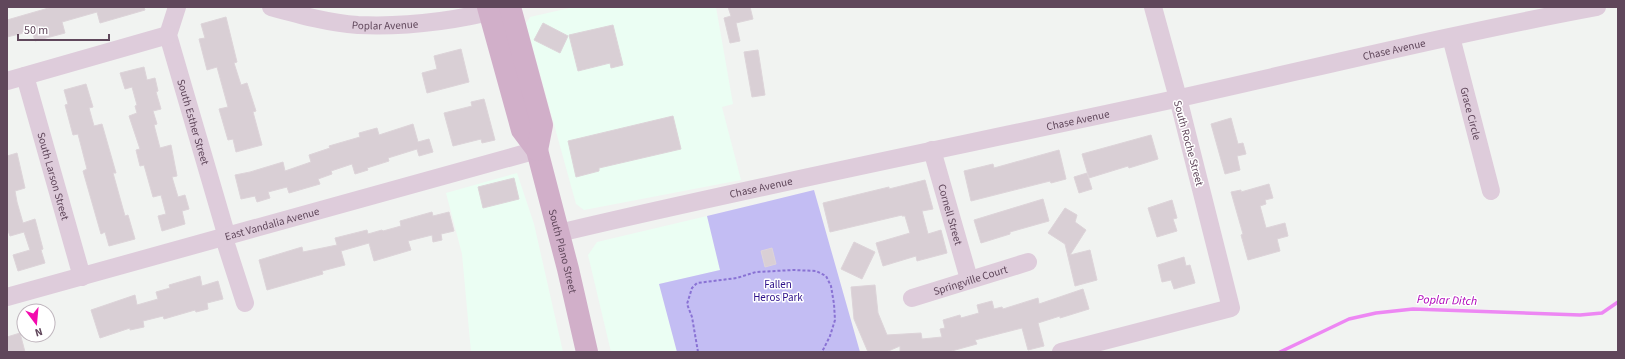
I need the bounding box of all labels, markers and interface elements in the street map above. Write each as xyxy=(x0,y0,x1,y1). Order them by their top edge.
scale bar xyxy=(18,16,109,42)
street label: Poplar Avenue xyxy=(351,16,419,33)
text: 50 m xyxy=(24,22,48,39)
street label: Chase Avenue xyxy=(1361,35,1428,64)
street label: South Esther Street xyxy=(173,77,213,167)
street label: Grace Circle xyxy=(1456,85,1485,142)
street label: South Roche Street xyxy=(1170,99,1207,188)
street label: Chase Avenue xyxy=(1045,106,1111,134)
street label: South Larson Street xyxy=(33,130,73,222)
street label: Chase Avenue xyxy=(728,174,794,202)
street label: Cornell Street xyxy=(934,182,966,247)
street label: East Vandalia Avenue xyxy=(223,204,322,244)
street label: South Plano Street xyxy=(545,208,580,295)
street label: Springville Court xyxy=(931,262,1010,299)
park label: Fallen Heros Park xyxy=(753,277,803,305)
water label: Poplar Ditch xyxy=(1417,291,1477,310)
north arrow xyxy=(16,303,56,343)
text: N xyxy=(33,324,44,340)

